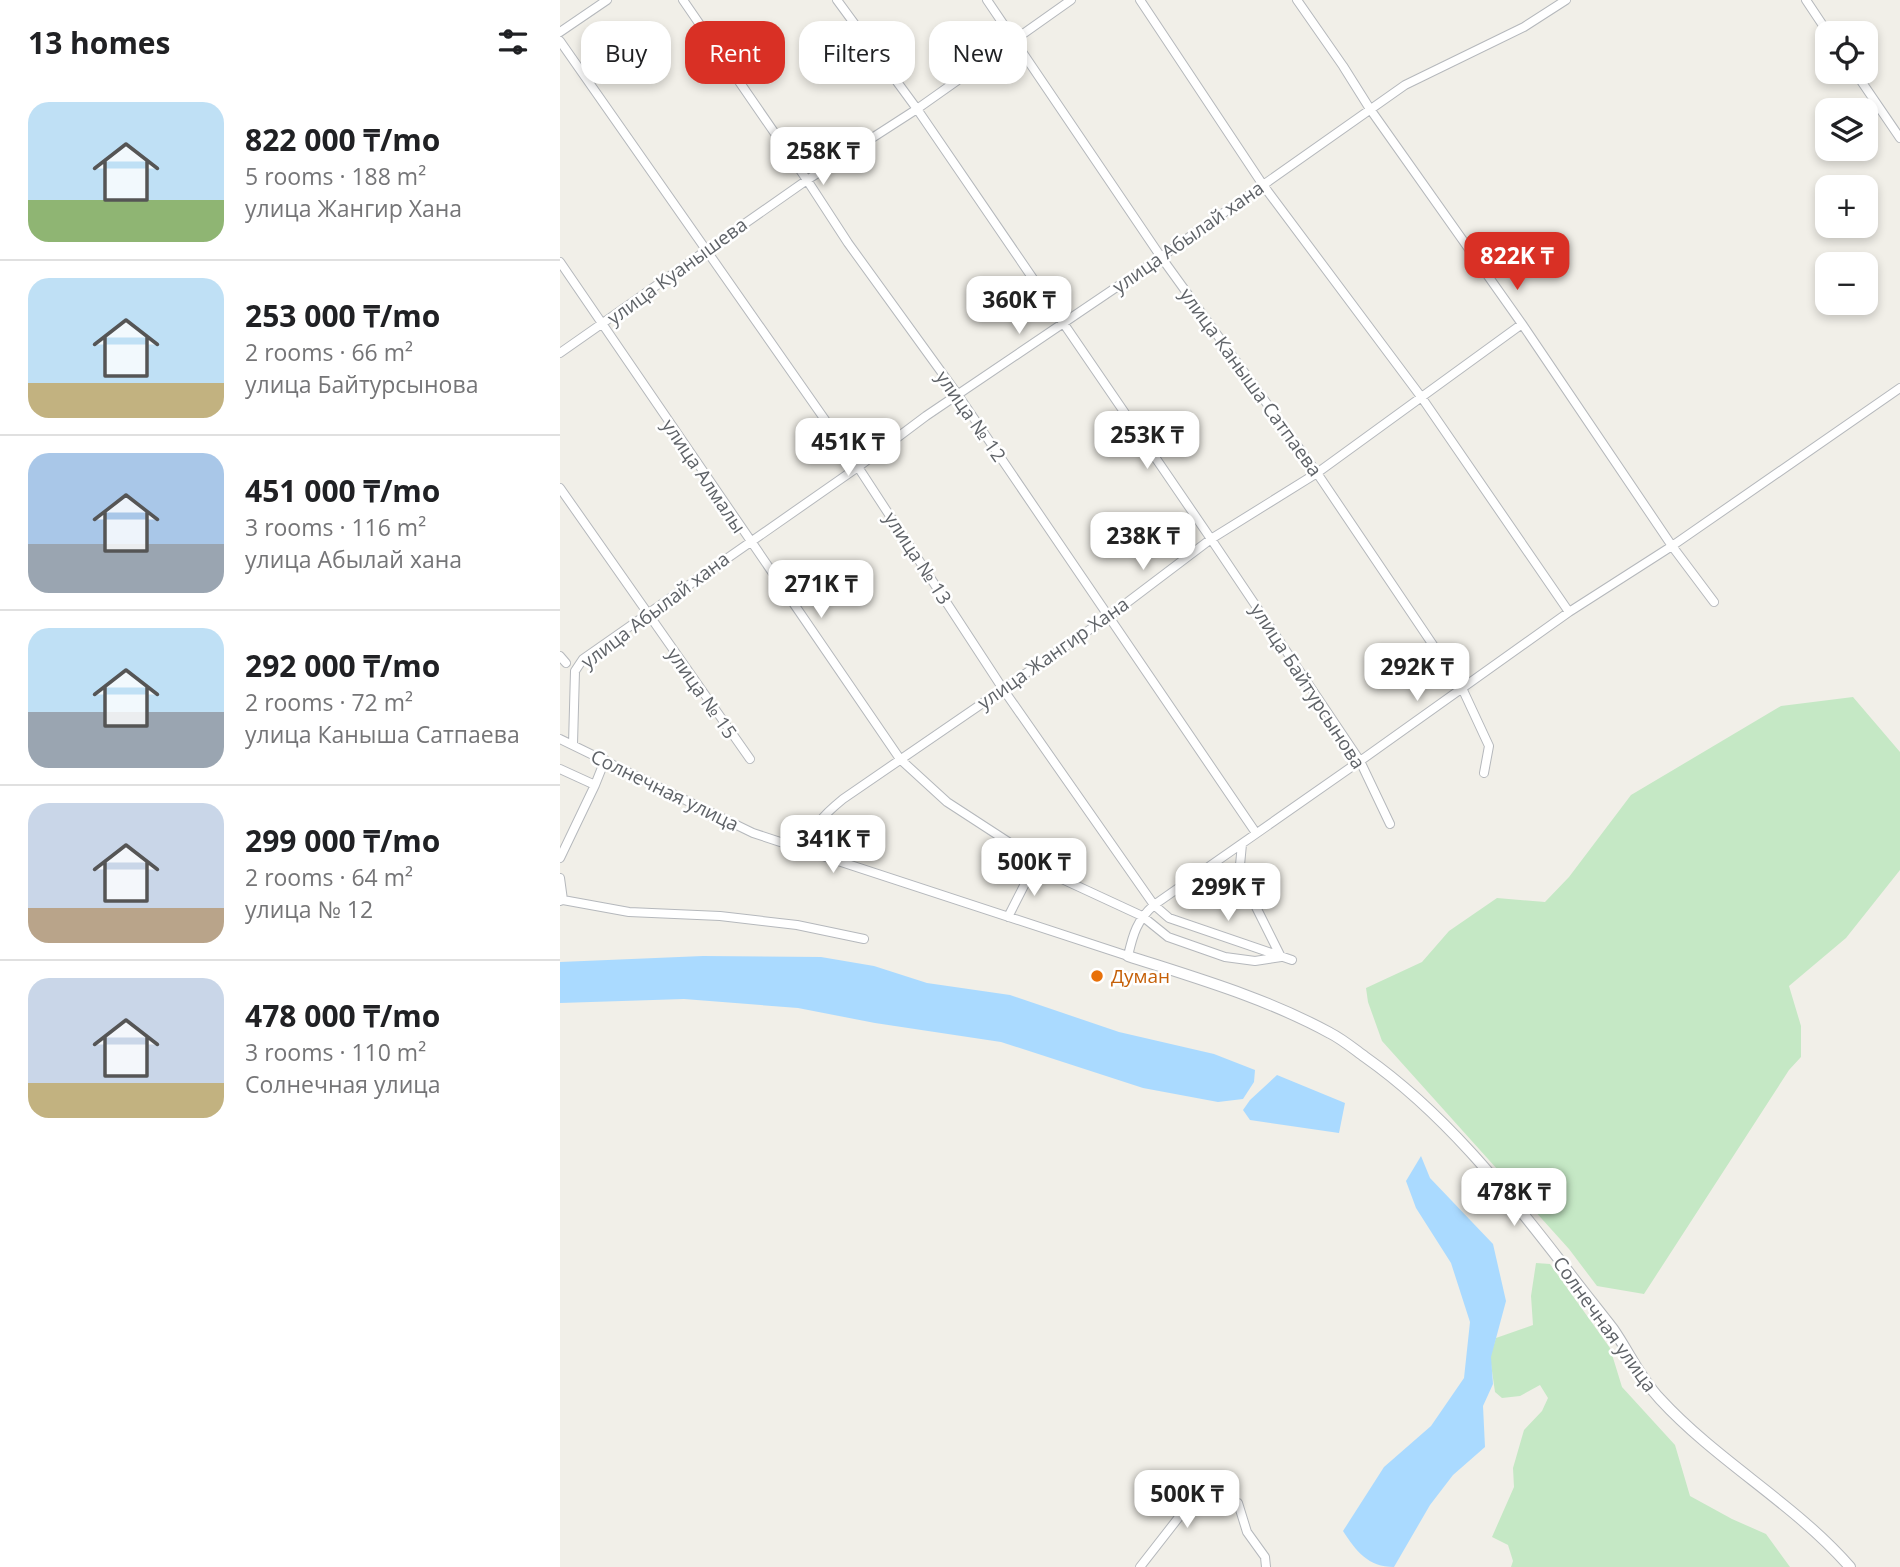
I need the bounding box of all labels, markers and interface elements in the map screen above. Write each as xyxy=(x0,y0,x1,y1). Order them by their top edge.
chip: Buy xyxy=(581,21,671,84)
chip: Rent xyxy=(685,21,785,84)
chip: Filters xyxy=(799,21,915,84)
chip: New xyxy=(929,21,1027,84)
map controls xyxy=(1815,21,1878,315)
button: locate xyxy=(1815,21,1878,84)
text: 13 homes xyxy=(28,22,171,63)
icon: filters xyxy=(494,23,532,61)
button: layers xyxy=(1815,98,1878,161)
text: 822 000 ₸/mo xyxy=(245,119,440,160)
pin: 258K ₸ xyxy=(766,128,880,187)
icon: home xyxy=(84,130,168,214)
text: 258K ₸ xyxy=(786,134,860,166)
text: 5 rooms · 188 m² xyxy=(245,160,426,192)
street label: улица Абылай хана xyxy=(1107,175,1269,299)
button: + xyxy=(1815,175,1878,238)
text: улица Жангир Хана xyxy=(245,192,462,224)
street label: улица Куанышева xyxy=(602,211,752,331)
pin: 822K ₸ xyxy=(1460,232,1574,292)
text: 822K ₸ xyxy=(1480,239,1554,271)
button: − xyxy=(1815,252,1878,315)
pin: 360K ₸ xyxy=(962,276,1076,336)
text: 360K ₸ xyxy=(982,283,1056,315)
street label: улица Каныша Сатпаева xyxy=(1174,283,1328,481)
text: 253 000 ₸/mo xyxy=(245,295,440,336)
icon: home xyxy=(84,306,168,390)
text: 2 rooms · 66 m² xyxy=(245,336,413,368)
street label: улица № 12 xyxy=(930,365,1012,467)
text: улица Байтурсынова xyxy=(245,368,478,400)
pin: 253K ₸ xyxy=(1090,412,1204,471)
street label: улица Алмалы xyxy=(656,414,752,538)
text: 253K ₸ xyxy=(1110,418,1184,450)
pin: 451K ₸ xyxy=(791,419,905,478)
text: 451K ₸ xyxy=(811,425,885,457)
text: 451 000 ₸/mo xyxy=(245,470,440,511)
icon: home xyxy=(84,481,168,565)
street label: улица № 13 xyxy=(878,507,958,609)
text: 3 rooms · 116 m² xyxy=(245,511,426,543)
pin: 238K ₸ xyxy=(1086,512,1200,572)
text: 238K ₸ xyxy=(1106,519,1180,551)
text: улица Абылай хана xyxy=(245,543,462,575)
street label: улица Абылай хана xyxy=(576,546,734,674)
pin: 271K ₸ xyxy=(764,560,878,620)
text: 271K ₸ xyxy=(784,567,858,599)
street label: улица Жангир Хана xyxy=(972,591,1134,715)
street label: улица Байтурсынова xyxy=(1245,598,1371,774)
street label: улица № 15 xyxy=(661,642,743,744)
pin: 292K ₸ xyxy=(1360,644,1474,703)
text: 292 000 ₸/mo xyxy=(245,645,440,686)
text: 292K ₸ xyxy=(1380,650,1454,682)
icon: home xyxy=(84,656,168,740)
text: 2 rooms · 72 m² xyxy=(245,686,413,718)
text: улица Каныша Сатпаева xyxy=(245,718,520,750)
street label: Солнечная улица xyxy=(587,743,743,837)
pin: 341K ₸ xyxy=(776,816,890,875)
text: 299 000 ₸/mo xyxy=(245,820,440,861)
text: 341K ₸ xyxy=(796,822,870,854)
icon: home xyxy=(84,831,168,915)
pin: 500K ₸ xyxy=(977,838,1091,898)
text: 500K ₸ xyxy=(997,845,1071,877)
text: 2 rooms · 64 m² xyxy=(245,861,413,893)
pin: 299K ₸ xyxy=(1171,864,1285,923)
text: 299K ₸ xyxy=(1191,870,1265,902)
text: улица № 12 xyxy=(245,893,373,925)
place label: Думан xyxy=(1111,963,1170,989)
marker: Думан xyxy=(1089,968,1105,984)
text: 478 000 ₸/mo xyxy=(245,995,440,1036)
icon: home xyxy=(84,1006,168,1090)
text: 3 rooms · 110 m² xyxy=(245,1036,426,1068)
text: Солнечная улица xyxy=(245,1068,440,1100)
pin: 478K ₸ xyxy=(1457,1168,1571,1228)
text: 478K ₸ xyxy=(1477,1175,1551,1207)
street label: Солнечная улица xyxy=(1547,1251,1663,1397)
pin: 500K ₸ xyxy=(1130,1470,1244,1530)
text: 500K ₸ xyxy=(1150,1477,1224,1509)

